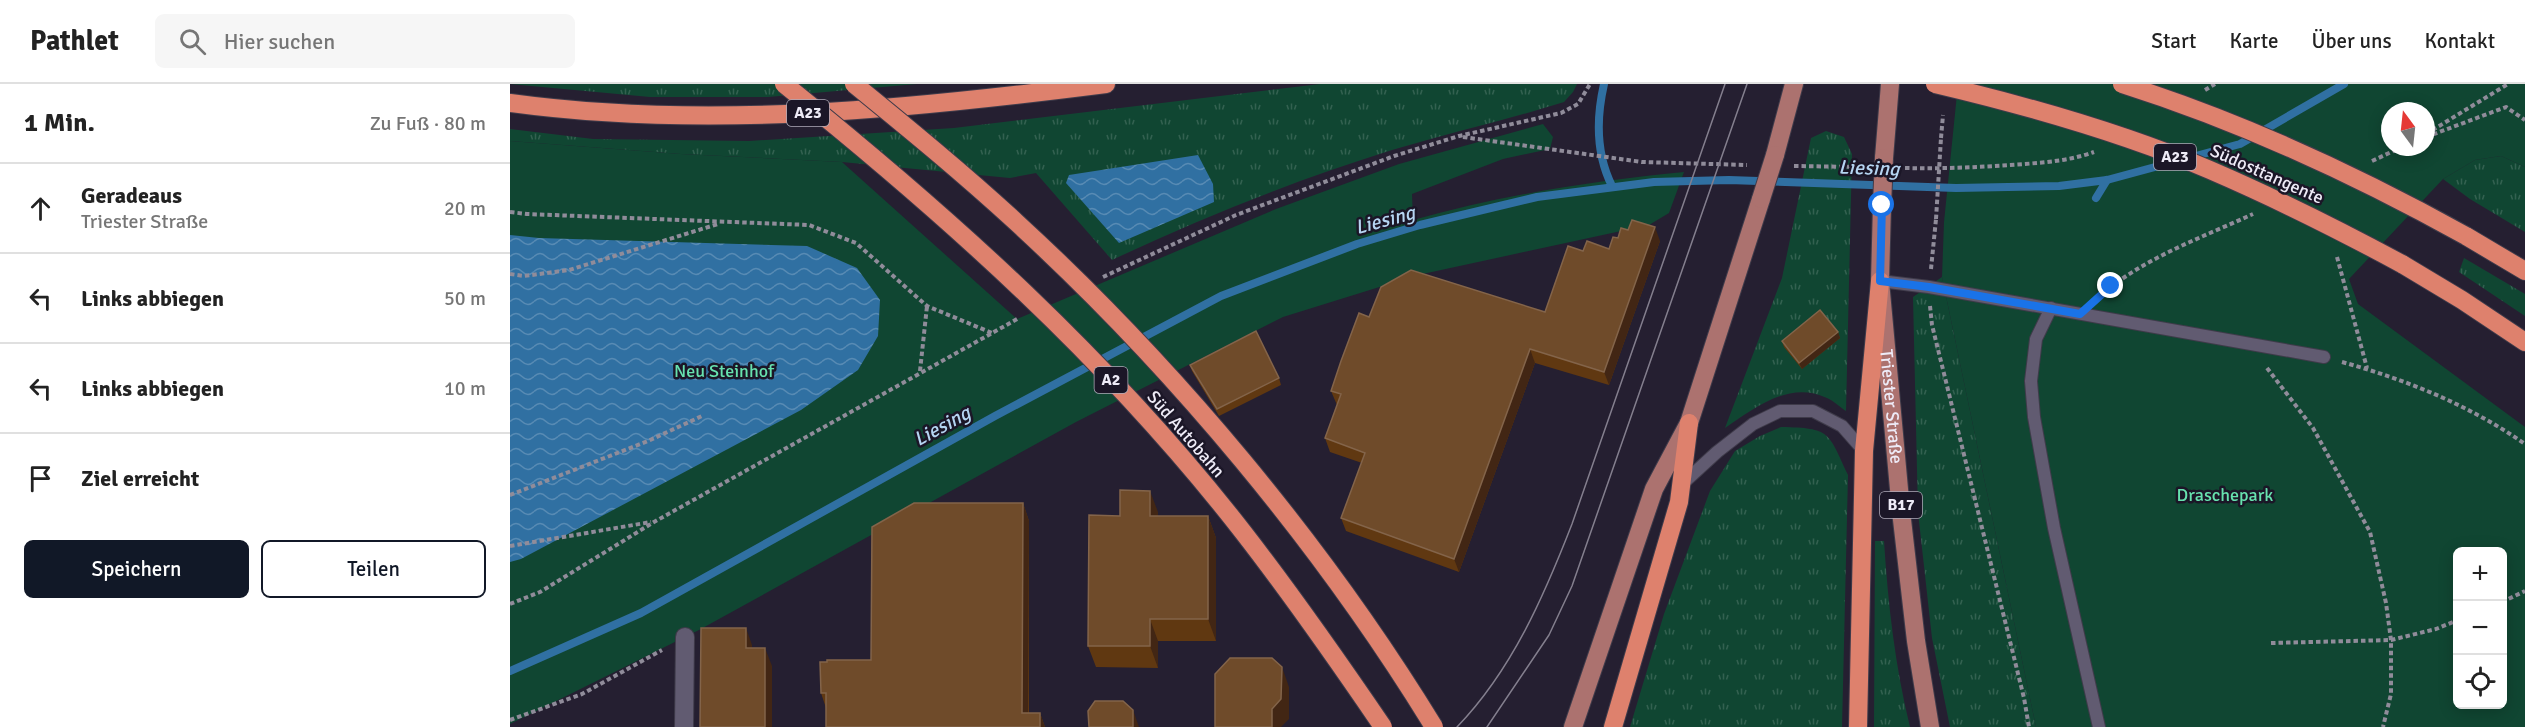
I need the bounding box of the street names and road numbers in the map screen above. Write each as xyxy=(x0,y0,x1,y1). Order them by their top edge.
road number: A23 xyxy=(787,100,829,126)
street label: Südosttangente xyxy=(2207,139,2327,209)
road number: A23 xyxy=(2154,144,2196,170)
street label: Triester Straße xyxy=(1875,348,1908,465)
road number: A2 xyxy=(1094,367,1128,393)
street label: Süd Autobahn xyxy=(1142,386,1230,482)
road number: B17 xyxy=(1880,492,1922,518)

